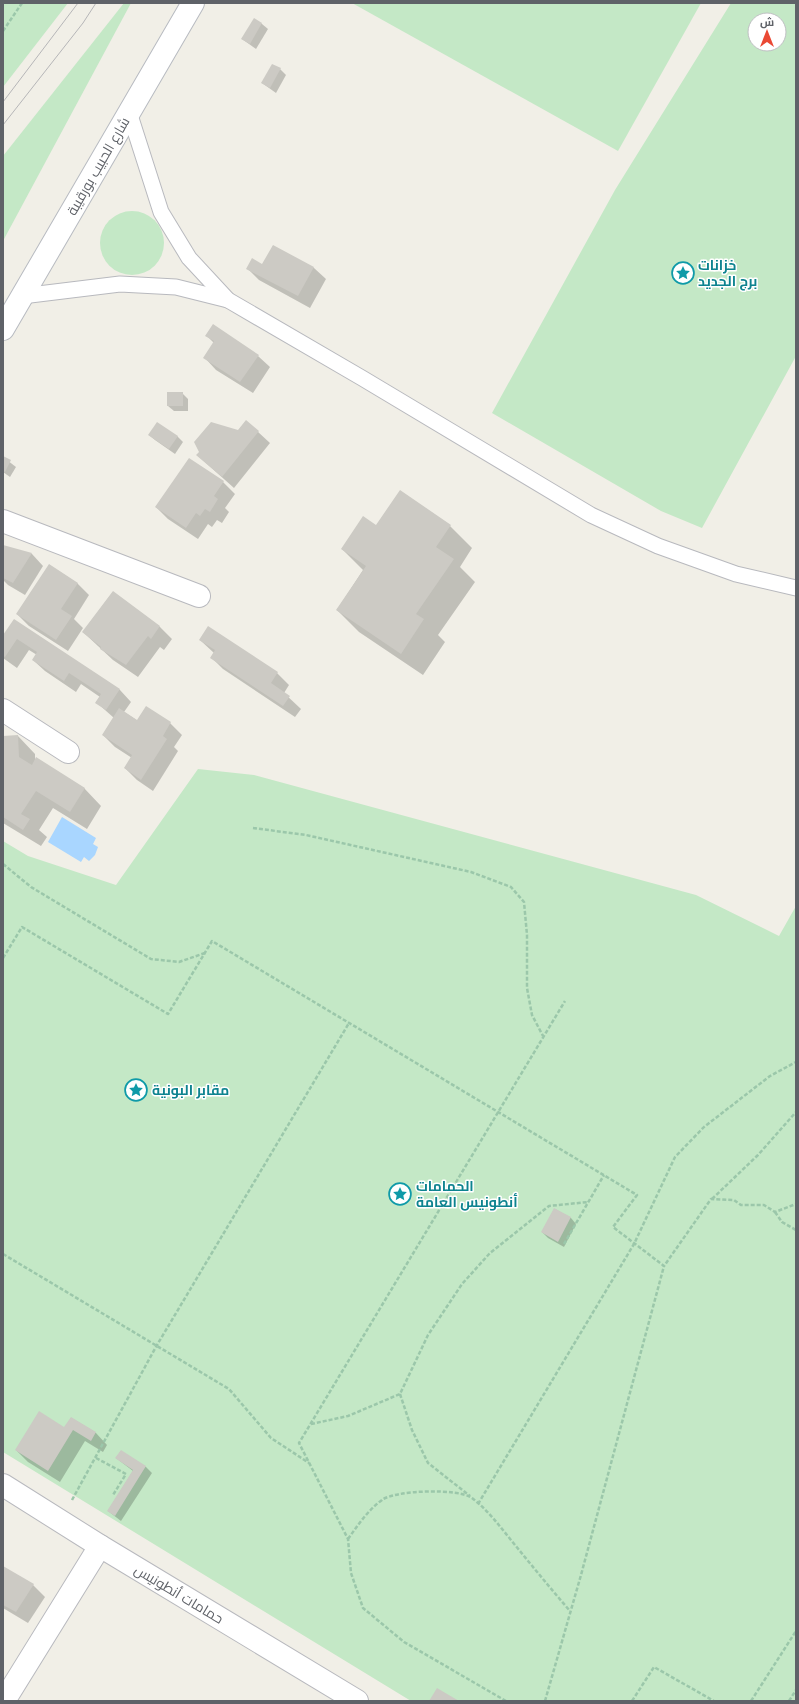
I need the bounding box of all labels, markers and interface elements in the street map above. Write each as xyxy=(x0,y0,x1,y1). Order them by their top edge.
north arrow xyxy=(747,12,787,52)
text: ش xyxy=(760,16,774,29)
street label: شارع الحبيب بورقيبة xyxy=(63,114,133,218)
place label: خزانات برج الجديد xyxy=(698,257,757,291)
place icon: خزانات برج الجديد xyxy=(670,260,696,286)
place icon: مقابر البونية xyxy=(123,1077,149,1103)
place label: مقابر البونية xyxy=(152,1082,229,1099)
place label: الحمامات أنطونيس العامة xyxy=(416,1178,518,1211)
place icon: الحمامات أنطونيس العامة xyxy=(387,1181,413,1207)
street label: حمامات أنطونيس xyxy=(131,1560,227,1628)

